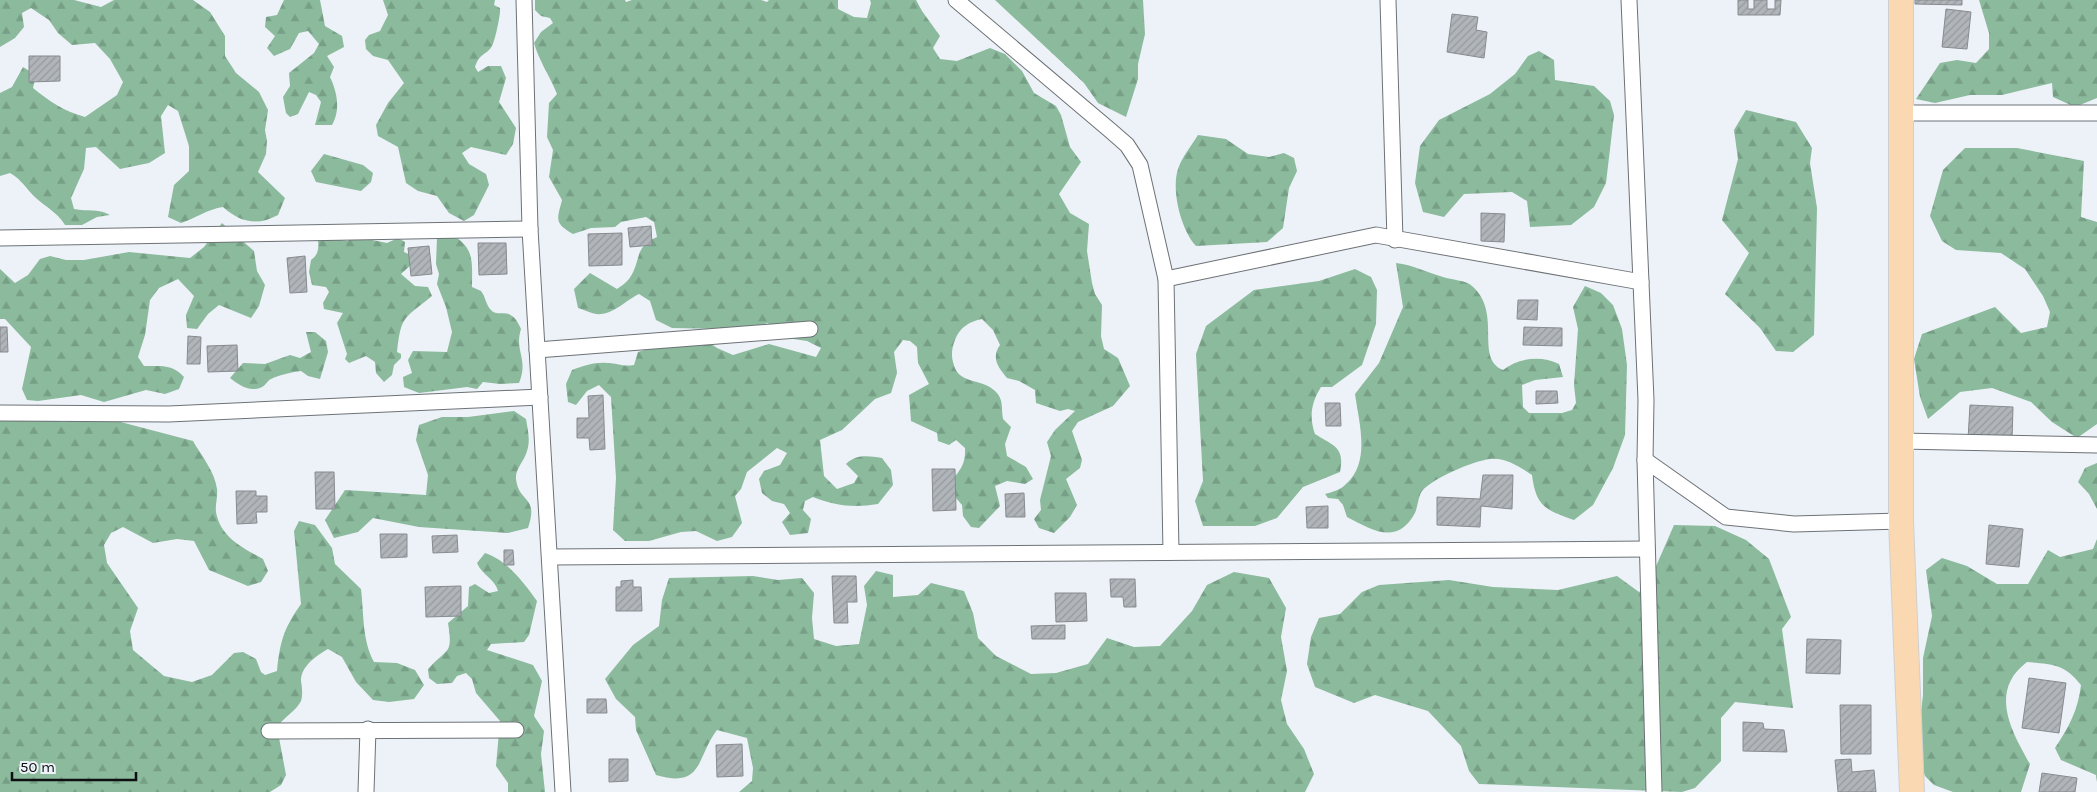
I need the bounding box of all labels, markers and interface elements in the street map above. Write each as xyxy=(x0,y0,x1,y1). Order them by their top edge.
scale bar xyxy=(12,750,136,782)
text: 50 m xyxy=(20,758,55,776)

